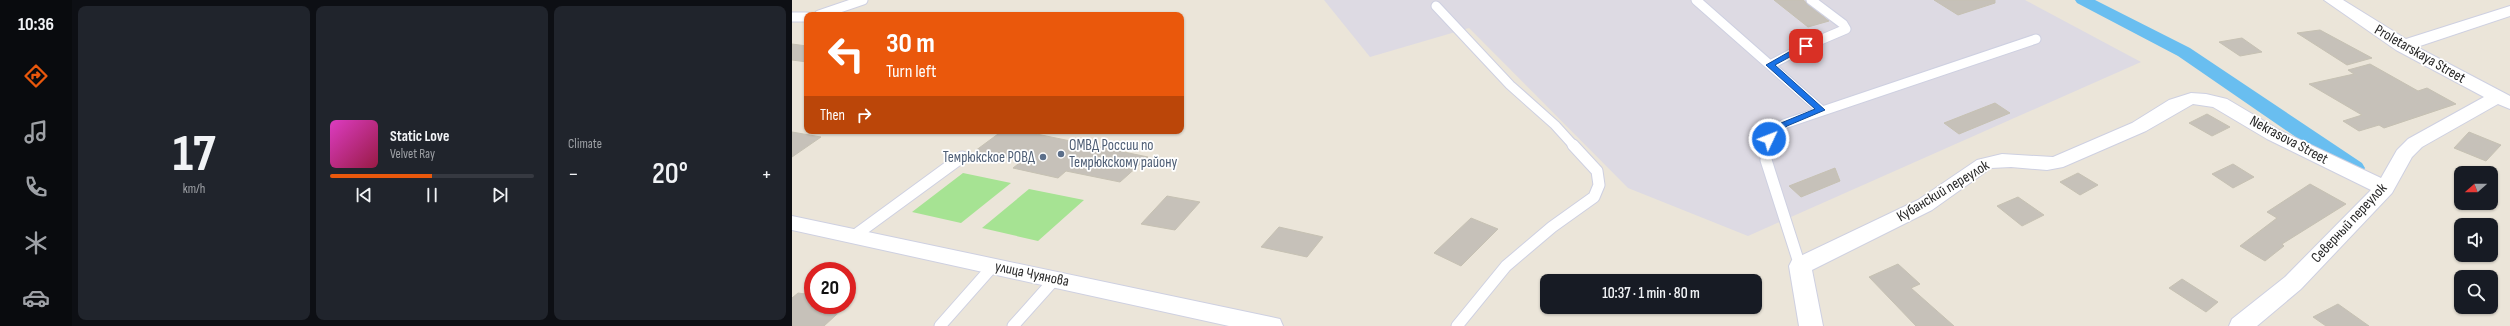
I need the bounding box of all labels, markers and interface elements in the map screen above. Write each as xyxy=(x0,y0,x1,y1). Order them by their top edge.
text: 10:36 xyxy=(18,14,54,35)
street label: Proletarskaya Street xyxy=(2371,20,2469,88)
text: 30 m xyxy=(886,27,935,60)
icon: left xyxy=(820,28,872,80)
pin xyxy=(1789,29,1823,63)
icon: arrive xyxy=(1795,35,1817,57)
text: Turn left xyxy=(886,61,937,82)
icon: directions xyxy=(22,62,50,90)
icon: right xyxy=(853,104,875,126)
text: Then xyxy=(820,106,845,125)
street label: Nekrasova Street xyxy=(2247,111,2332,169)
icon: music xyxy=(22,118,50,146)
position arrow xyxy=(1748,118,1790,160)
text: 17 xyxy=(173,123,215,186)
text: Static Love xyxy=(390,127,449,146)
text: Climate xyxy=(568,136,602,152)
place label: ОМВД России по Темрюкскому району xyxy=(1069,136,1178,172)
text: Velvet Ray xyxy=(390,146,435,162)
place label: Темрюкское РОВД xyxy=(943,148,1036,167)
marker: ОМВД России по Темрюкскому району xyxy=(1056,149,1066,159)
marker: Темрюкское РОВД xyxy=(1038,152,1048,162)
text: 20° xyxy=(652,156,688,192)
street label: Кубанский переулок xyxy=(1893,156,1993,226)
text: − xyxy=(568,161,579,188)
text: + xyxy=(761,161,772,188)
north arrow xyxy=(2454,166,2498,210)
map controls xyxy=(2454,166,2498,314)
icon: phone xyxy=(22,173,50,201)
street label: Северный переулок xyxy=(2307,179,2391,267)
text: km/h xyxy=(183,181,205,197)
icon: previous xyxy=(353,184,375,206)
icon: pause xyxy=(421,184,443,206)
icon: next xyxy=(489,184,511,206)
button: sound xyxy=(2454,218,2498,262)
icon: climate xyxy=(22,229,50,257)
street label: улица Чуянова xyxy=(993,257,1071,291)
speed limit sign: 20 xyxy=(804,262,856,314)
button: search xyxy=(2454,270,2498,314)
icon: car xyxy=(22,284,50,312)
text: 10:37 · 1 min · 80 m xyxy=(1602,284,1700,303)

